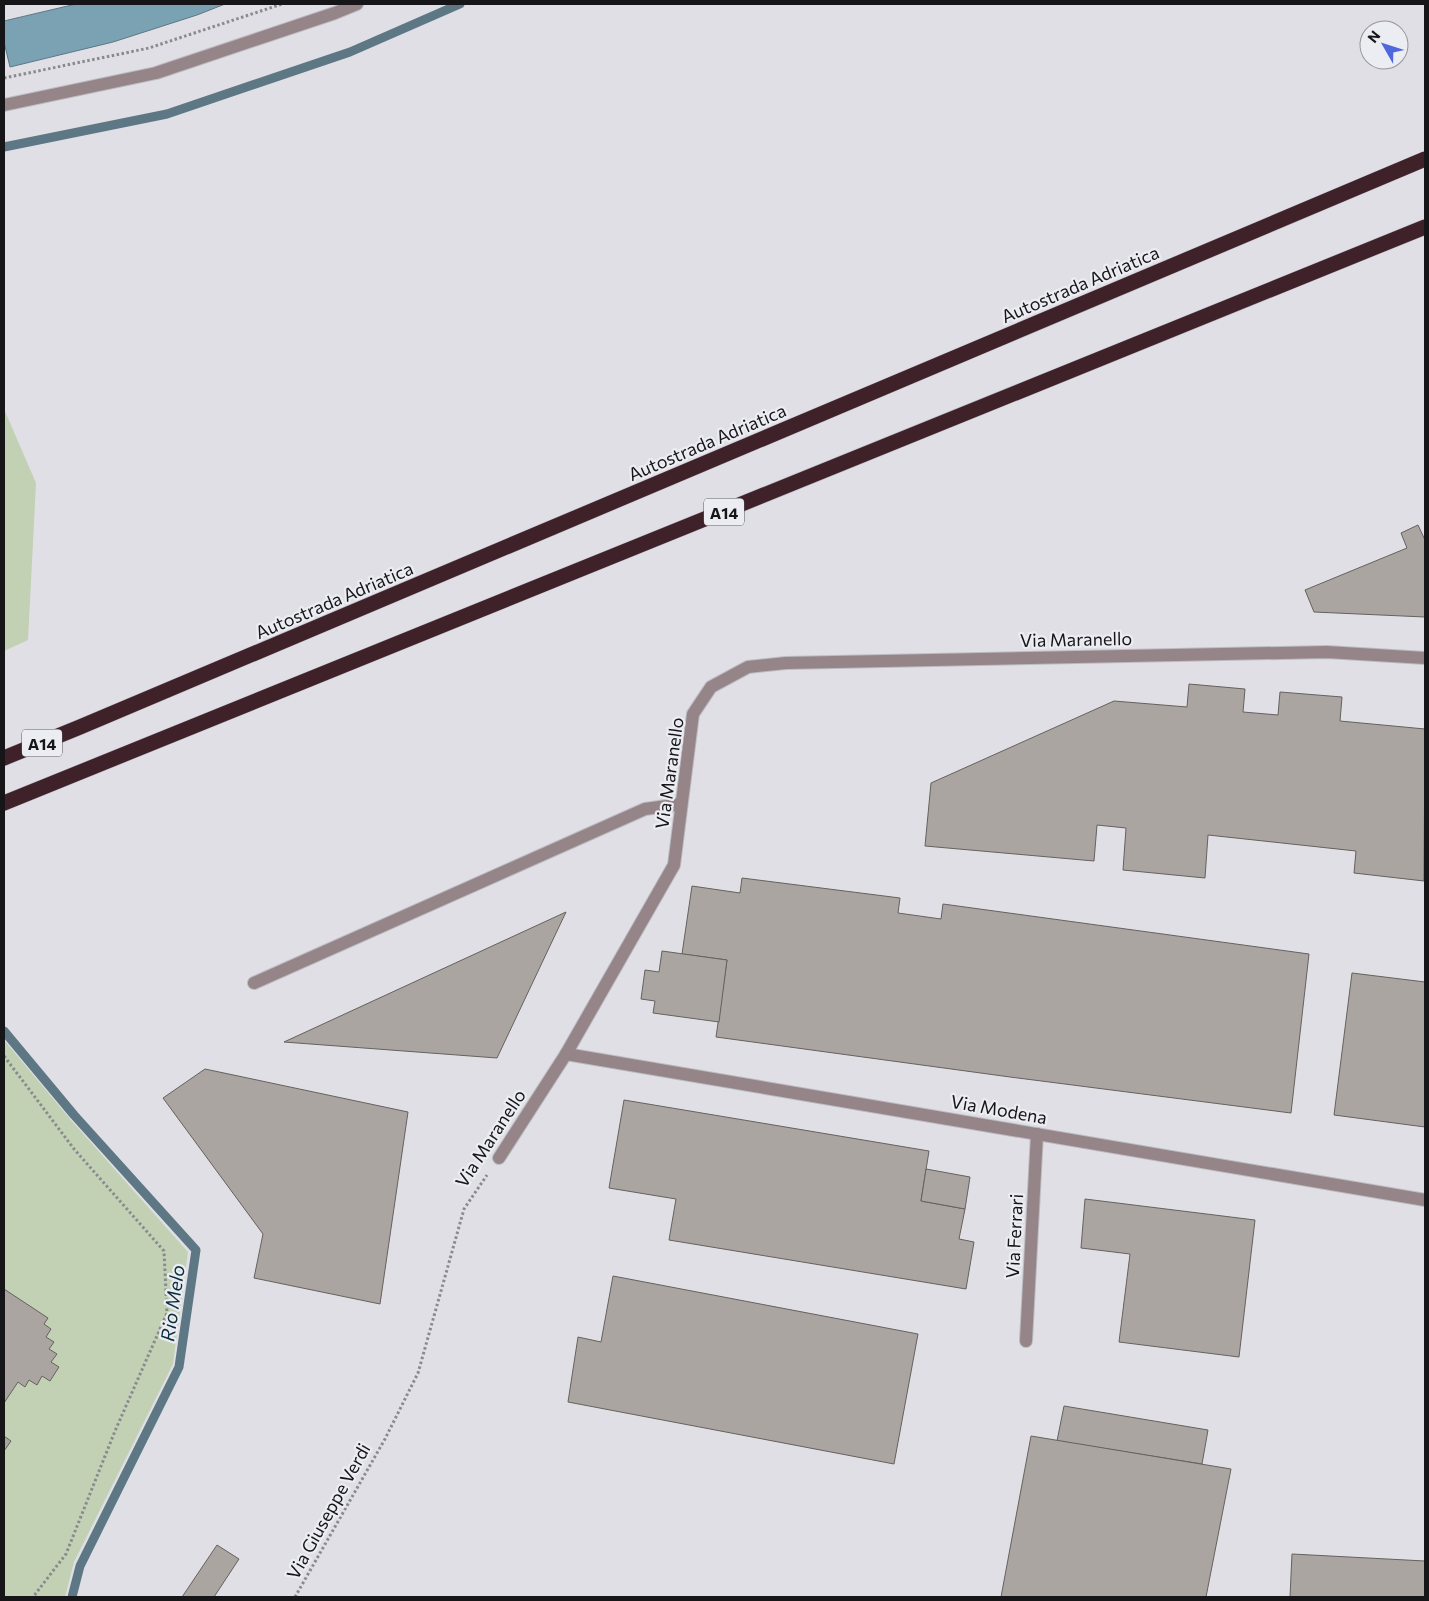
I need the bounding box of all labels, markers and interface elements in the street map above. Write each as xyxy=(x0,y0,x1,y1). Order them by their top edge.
north arrow xyxy=(1359,20,1409,70)
text: N xyxy=(1364,27,1383,46)
street label: Autostrada Adriatica xyxy=(998,241,1162,327)
street label: Autostrada Adriatica xyxy=(625,399,789,485)
road number: A14 xyxy=(704,498,744,526)
street label: Autostrada Adriatica xyxy=(252,557,416,643)
street label: Via Maranello xyxy=(1020,627,1132,651)
street label: Via Maranello xyxy=(650,716,688,830)
road number: A14 xyxy=(22,730,62,756)
street label: Via Maranello xyxy=(450,1085,530,1191)
street label: Via Modena xyxy=(949,1090,1049,1128)
street label: Via Ferrari xyxy=(1001,1193,1027,1279)
water label: Rio Melo xyxy=(155,1263,189,1343)
street label: Via Giuseppe Verdi xyxy=(281,1439,375,1583)

